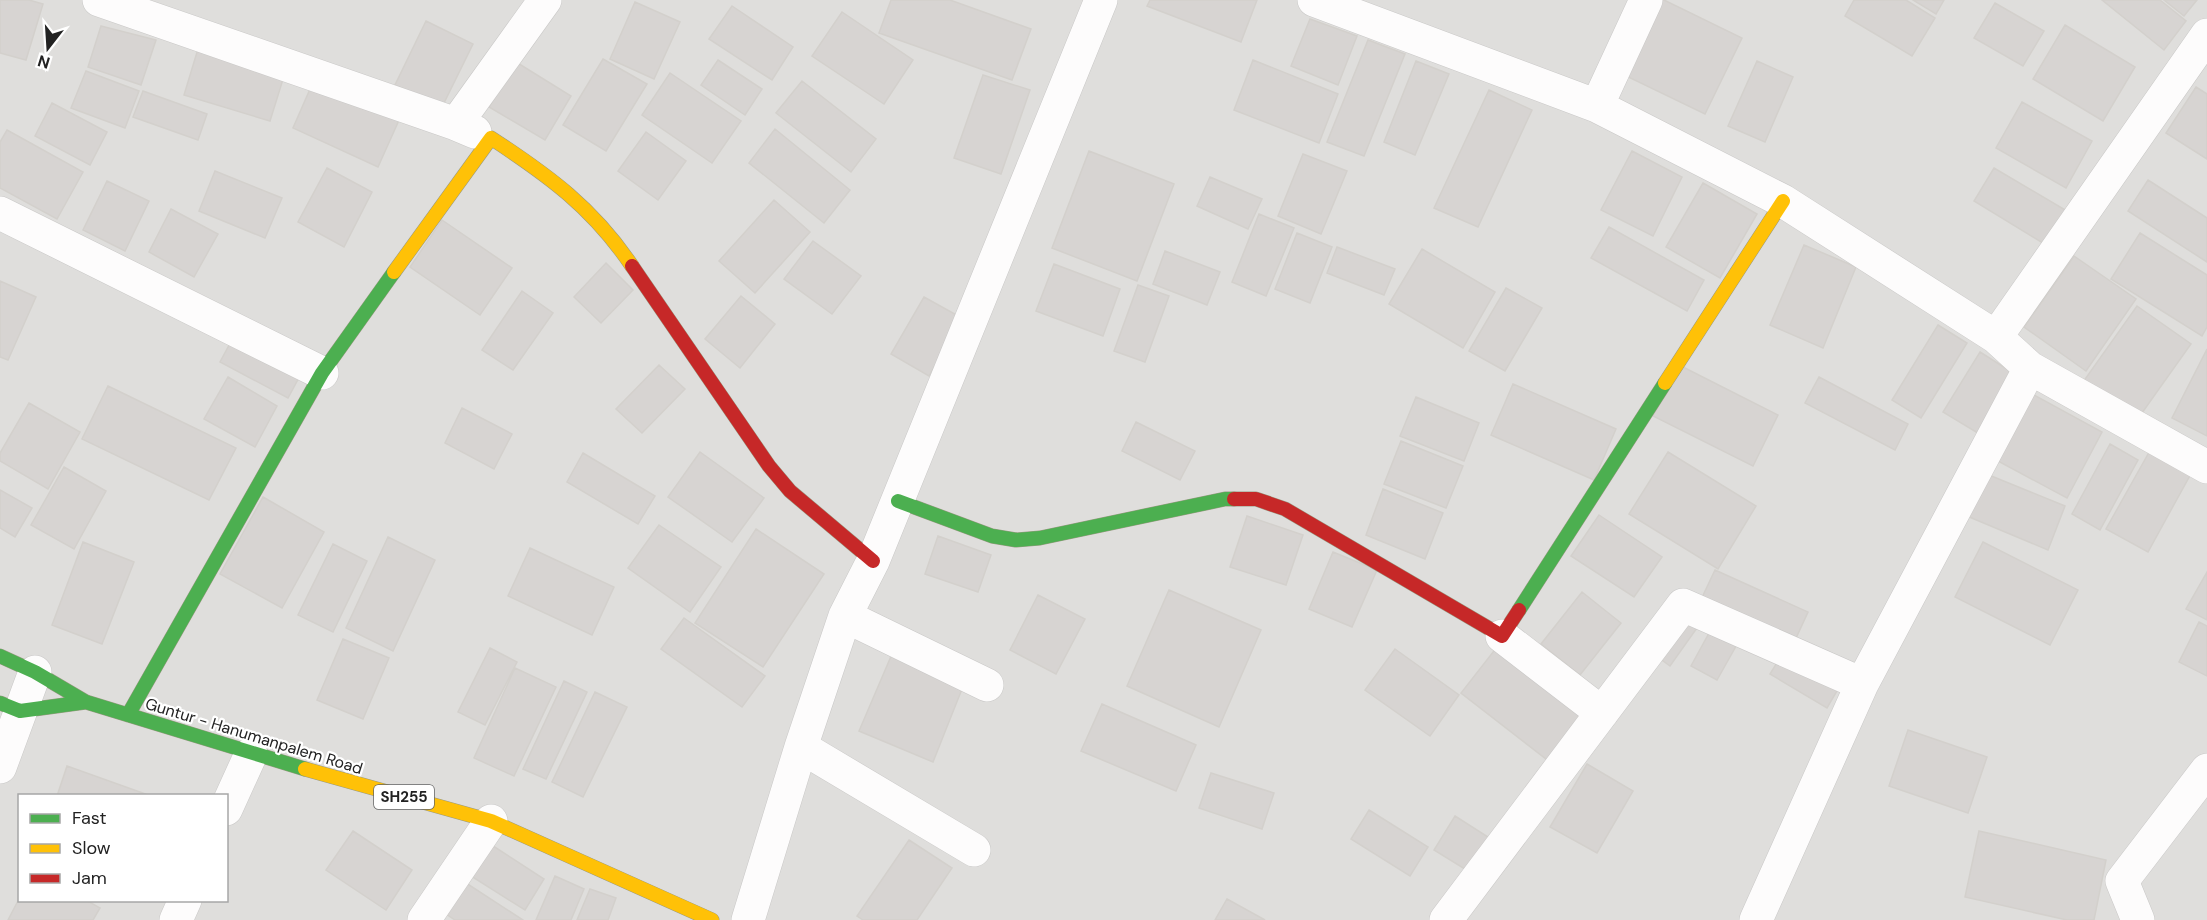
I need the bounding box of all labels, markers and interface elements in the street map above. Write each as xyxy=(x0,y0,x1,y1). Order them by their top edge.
north arrow xyxy=(18,18,78,78)
text: N xyxy=(35,50,52,74)
street label: Guntur - Hanumanpalem Road xyxy=(143,693,365,779)
road number: SH255 xyxy=(374,785,434,809)
legend xyxy=(18,794,228,902)
text: Fast xyxy=(72,806,107,830)
text: Slow xyxy=(72,836,111,860)
text: Jam xyxy=(72,866,107,890)

